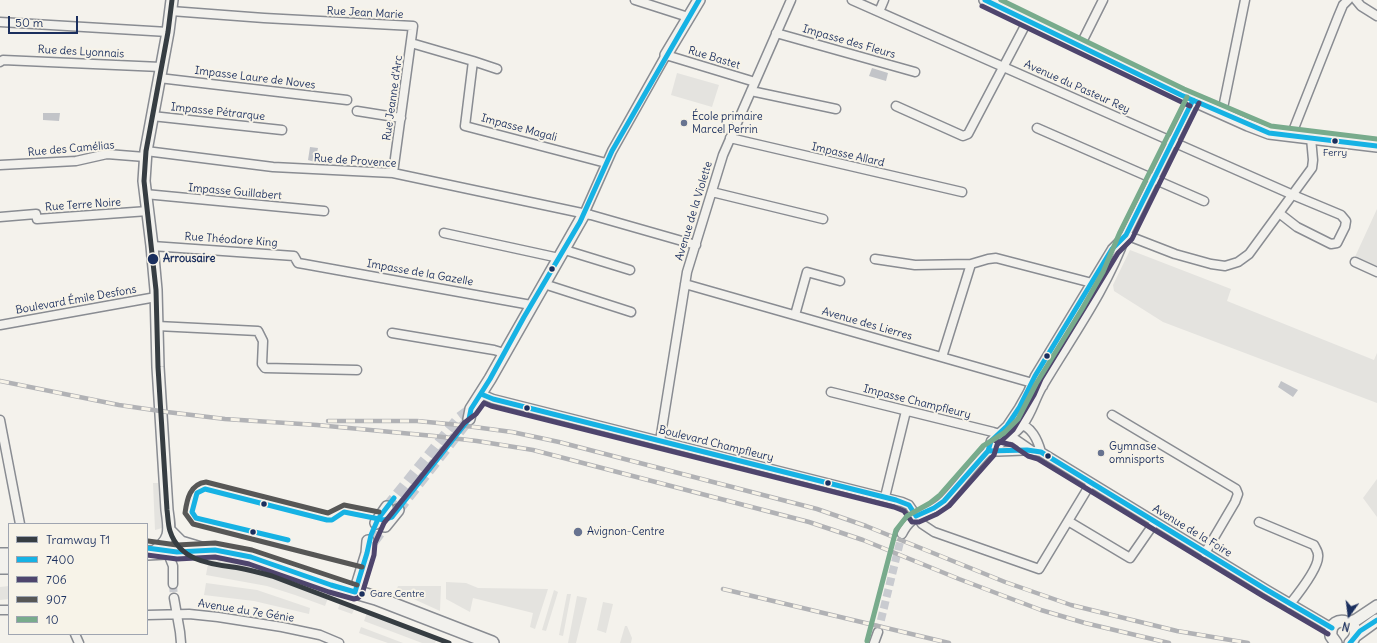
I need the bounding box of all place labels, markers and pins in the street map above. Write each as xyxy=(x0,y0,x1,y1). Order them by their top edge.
place label: École primaire Marcel Perrin xyxy=(692,110,763,136)
marker: École primaire Marcel Perrin xyxy=(679,118,689,128)
marker: Ferry xyxy=(1330,136,1340,146)
place label: Ferry xyxy=(1323,147,1347,159)
marker: Arrousaire xyxy=(146,252,160,266)
place label: Arrousaire xyxy=(163,252,215,266)
unlabelled marker xyxy=(547,264,557,274)
unlabelled marker xyxy=(1042,351,1052,361)
unlabelled marker xyxy=(522,403,532,413)
place label: Gymnase omnisports xyxy=(1109,440,1164,466)
marker: Gymnase omnisports xyxy=(1096,448,1106,458)
unlabelled marker xyxy=(1043,451,1053,461)
unlabelled marker xyxy=(823,478,833,488)
unlabelled marker xyxy=(259,499,269,509)
place label: Avignon-Centre xyxy=(587,525,664,539)
marker: Avignon-Centre xyxy=(572,526,584,538)
unlabelled marker xyxy=(248,527,258,537)
place label: Gare Centre xyxy=(370,588,424,600)
marker: Gare Centre xyxy=(357,589,367,599)

